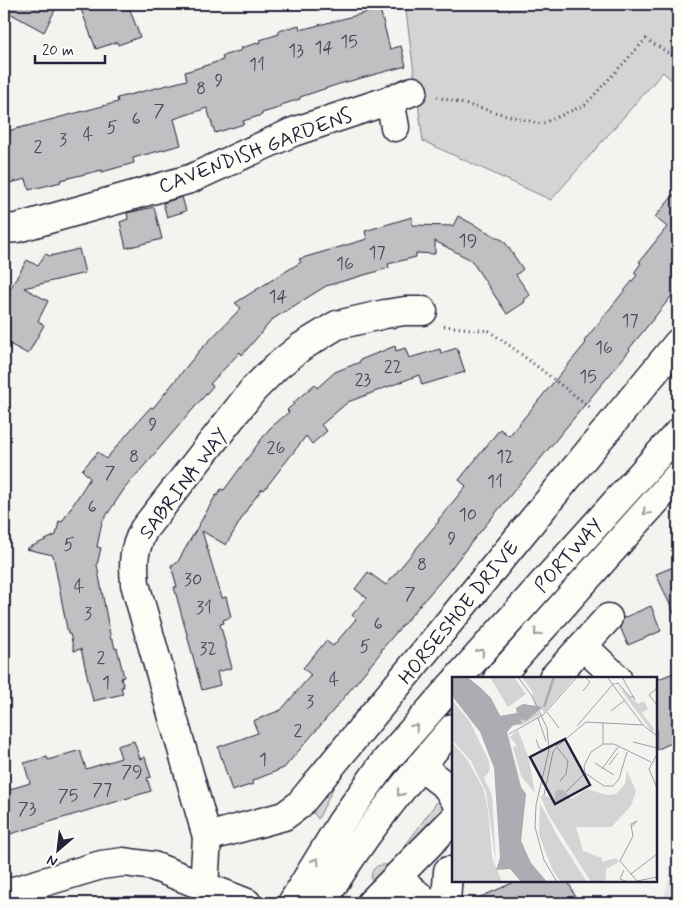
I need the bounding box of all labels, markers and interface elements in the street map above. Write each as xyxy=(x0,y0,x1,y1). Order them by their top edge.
house number: 15 xyxy=(340,30,358,54)
scale bar xyxy=(35,32,105,64)
house number: 14 xyxy=(315,36,334,60)
house number: 13 xyxy=(288,39,304,63)
text: 20 m xyxy=(42,41,74,61)
house number: 11 xyxy=(249,53,265,77)
house number: 9 xyxy=(215,69,224,93)
house number: 8 xyxy=(196,77,206,101)
house number: 7 xyxy=(154,99,165,123)
street label: CAVENDISH GARDENS xyxy=(155,102,356,201)
house number: 6 xyxy=(131,107,141,131)
house number: 5 xyxy=(107,116,118,140)
house number: 4 xyxy=(83,123,93,147)
house number: 3 xyxy=(59,128,67,152)
house number: 2 xyxy=(34,135,43,159)
house number: 19 xyxy=(459,229,477,253)
house number: 17 xyxy=(368,241,386,265)
house number: 16 xyxy=(336,252,354,276)
house number: 14 xyxy=(269,285,288,309)
house number: 17 xyxy=(621,309,639,333)
house number: 16 xyxy=(595,336,613,360)
house number: 22 xyxy=(384,355,402,379)
house number: 15 xyxy=(579,365,597,389)
house number: 23 xyxy=(355,368,372,392)
house number: 9 xyxy=(149,413,158,437)
street label: SABRINA WAY xyxy=(133,423,235,545)
house number: 26 xyxy=(267,436,285,460)
house number: 8 xyxy=(129,445,139,469)
house number: 12 xyxy=(496,445,514,469)
house number: 7 xyxy=(105,461,116,485)
house number: 11 xyxy=(487,470,503,494)
house number: 6 xyxy=(87,495,97,519)
house number: 10 xyxy=(459,503,477,527)
one-way arrow xyxy=(642,507,651,516)
street label: PORTWAY xyxy=(529,513,610,599)
house number: 9 xyxy=(448,527,457,551)
house number: 5 xyxy=(64,533,75,557)
street label: HORSESHOE DRIVE xyxy=(393,535,526,690)
house number: 8 xyxy=(417,553,427,577)
house number: 30 xyxy=(184,568,202,592)
house number: 4 xyxy=(74,575,84,599)
house number: 7 xyxy=(405,582,416,606)
house number: 31 xyxy=(196,596,212,620)
house number: 3 xyxy=(84,602,92,626)
house number: 6 xyxy=(373,612,383,636)
one-way arrow xyxy=(534,628,543,637)
house number: 5 xyxy=(360,635,371,659)
house number: 32 xyxy=(199,637,217,661)
house number: 2 xyxy=(97,646,106,670)
one-way arrow xyxy=(475,648,484,657)
house number: 4 xyxy=(329,668,339,692)
house number: 1 xyxy=(102,671,110,695)
inset map xyxy=(452,677,657,882)
house number: 3 xyxy=(306,690,314,714)
house number: 2 xyxy=(294,719,303,743)
one-way arrow xyxy=(410,724,418,733)
house number: 1 xyxy=(259,748,267,772)
house number: 79 xyxy=(121,760,143,784)
house number: 77 xyxy=(92,778,112,802)
house number: 75 xyxy=(58,784,78,808)
one-way arrow xyxy=(397,787,405,796)
house number: 73 xyxy=(18,797,37,821)
north arrow xyxy=(32,824,82,874)
text: N xyxy=(44,850,61,871)
one-way arrow xyxy=(310,858,320,867)

